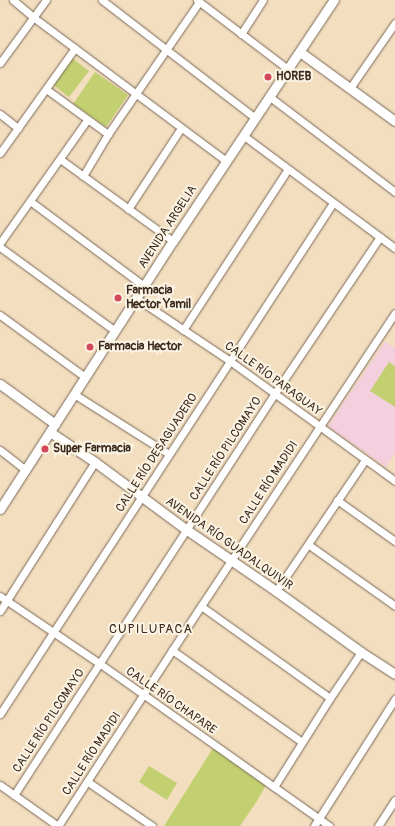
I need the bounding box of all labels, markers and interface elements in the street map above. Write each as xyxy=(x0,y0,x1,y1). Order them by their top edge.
place label: HOREB xyxy=(276,70,311,84)
marker: HOREB xyxy=(263,72,273,82)
street label: AVENIDA ARGELIA xyxy=(136,183,200,271)
place label: Farmacia Hector Yamil xyxy=(126,284,191,312)
marker: Farmacia Hector Yamil xyxy=(113,293,123,303)
street label: CALLE RÍO PARAGUAY xyxy=(222,339,324,419)
place label: Farmacia Hector xyxy=(98,340,182,354)
marker: Farmacia Hector xyxy=(85,342,95,352)
street label: CALLE RÍO DESAGUADERO xyxy=(113,391,201,515)
street label: CALLE RÍO PILCOMAYO xyxy=(187,395,265,503)
street label: CALLE RÍO MADIDI xyxy=(237,439,301,527)
place label: Super Farmacia xyxy=(53,442,131,456)
marker: Super Farmacia xyxy=(40,444,50,454)
street label: AVENIDA RÍO GUADALQUIVIR xyxy=(163,495,295,593)
district label: CUPILUPACA xyxy=(109,621,193,637)
street label: CALLE RÍO CHAPARE xyxy=(123,664,219,738)
street label: CALLE RÍO PILCOMAYO xyxy=(10,667,88,775)
street label: CALLE RÍO MADIDI xyxy=(60,710,124,798)

